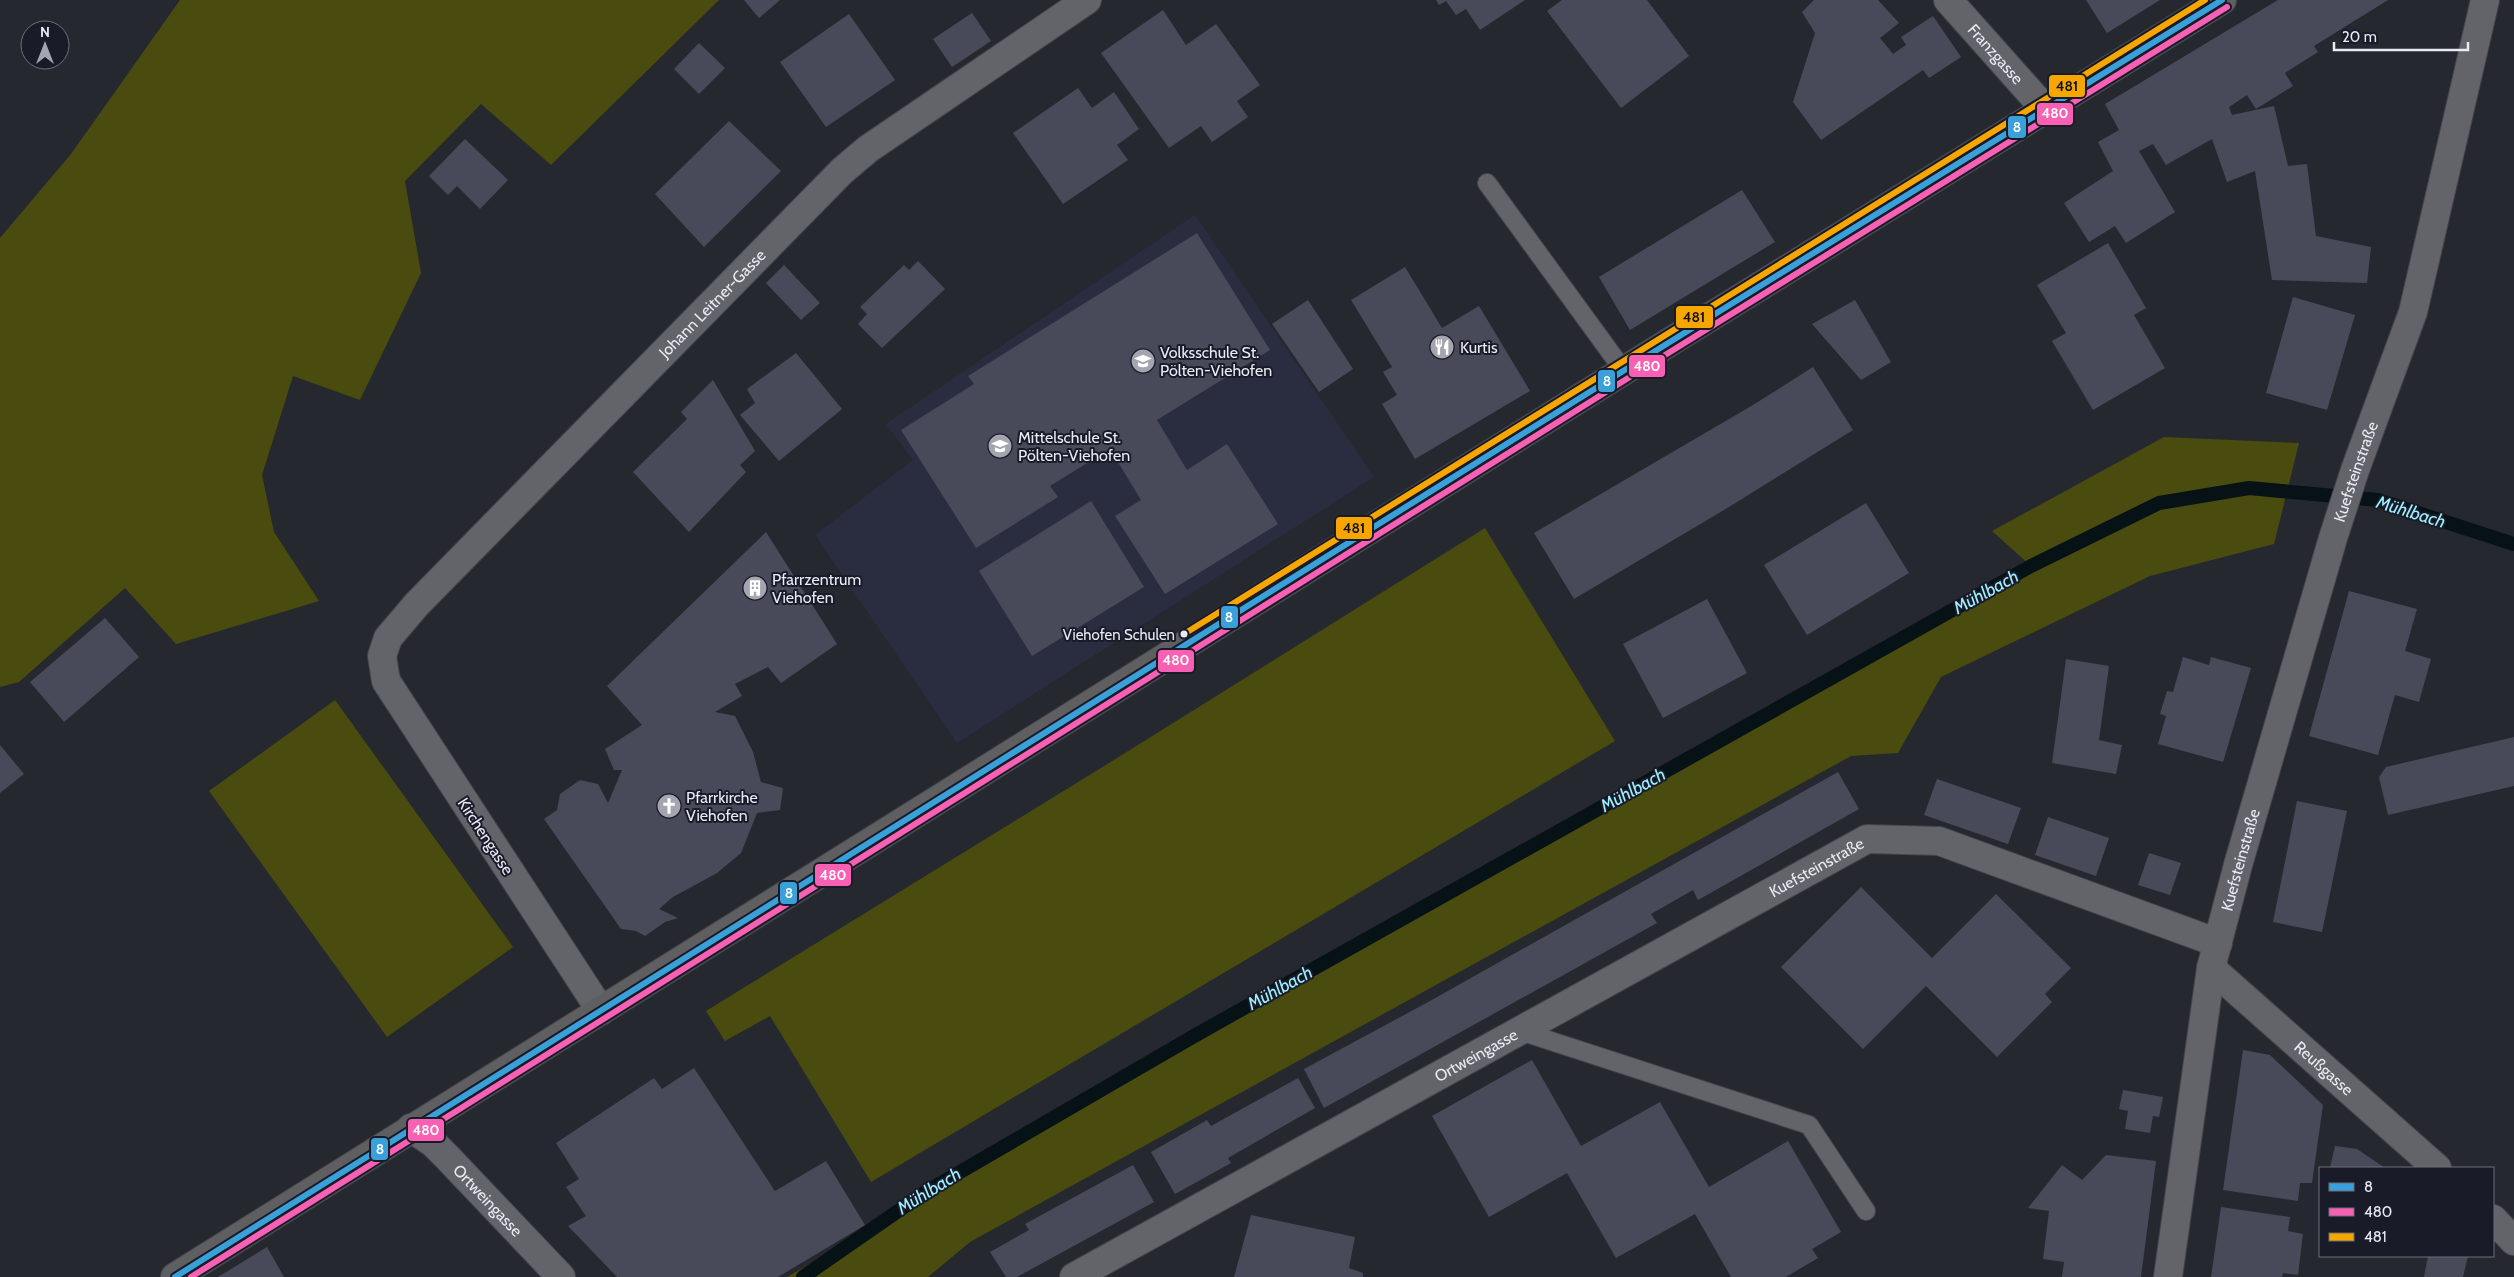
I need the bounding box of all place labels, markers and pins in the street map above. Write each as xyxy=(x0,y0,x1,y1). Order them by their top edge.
restaurant icon: Kurtis xyxy=(1429,334,1455,360)
place label: Kurtis xyxy=(1460,338,1498,357)
place label: Volksschule St. Pölten-Viehofen xyxy=(1160,343,1272,380)
school or university icon: Volksschule St. Pölten-Viehofen xyxy=(1130,348,1156,374)
place label: Mittelschule St. Pölten-Viehofen xyxy=(1018,428,1130,465)
school or university icon: Mittelschule St. Pölten-Viehofen xyxy=(987,433,1013,459)
place label: Pfarrzentrum Viehofen xyxy=(772,570,861,607)
building icon: Pfarrzentrum Viehofen xyxy=(742,575,768,601)
place label: Viehofen Schulen xyxy=(1063,626,1175,644)
marker: Viehofen Schulen xyxy=(1179,629,1189,639)
place label: Pfarrkirche Viehofen xyxy=(686,788,758,825)
church icon: Pfarrkirche Viehofen xyxy=(656,793,682,819)

